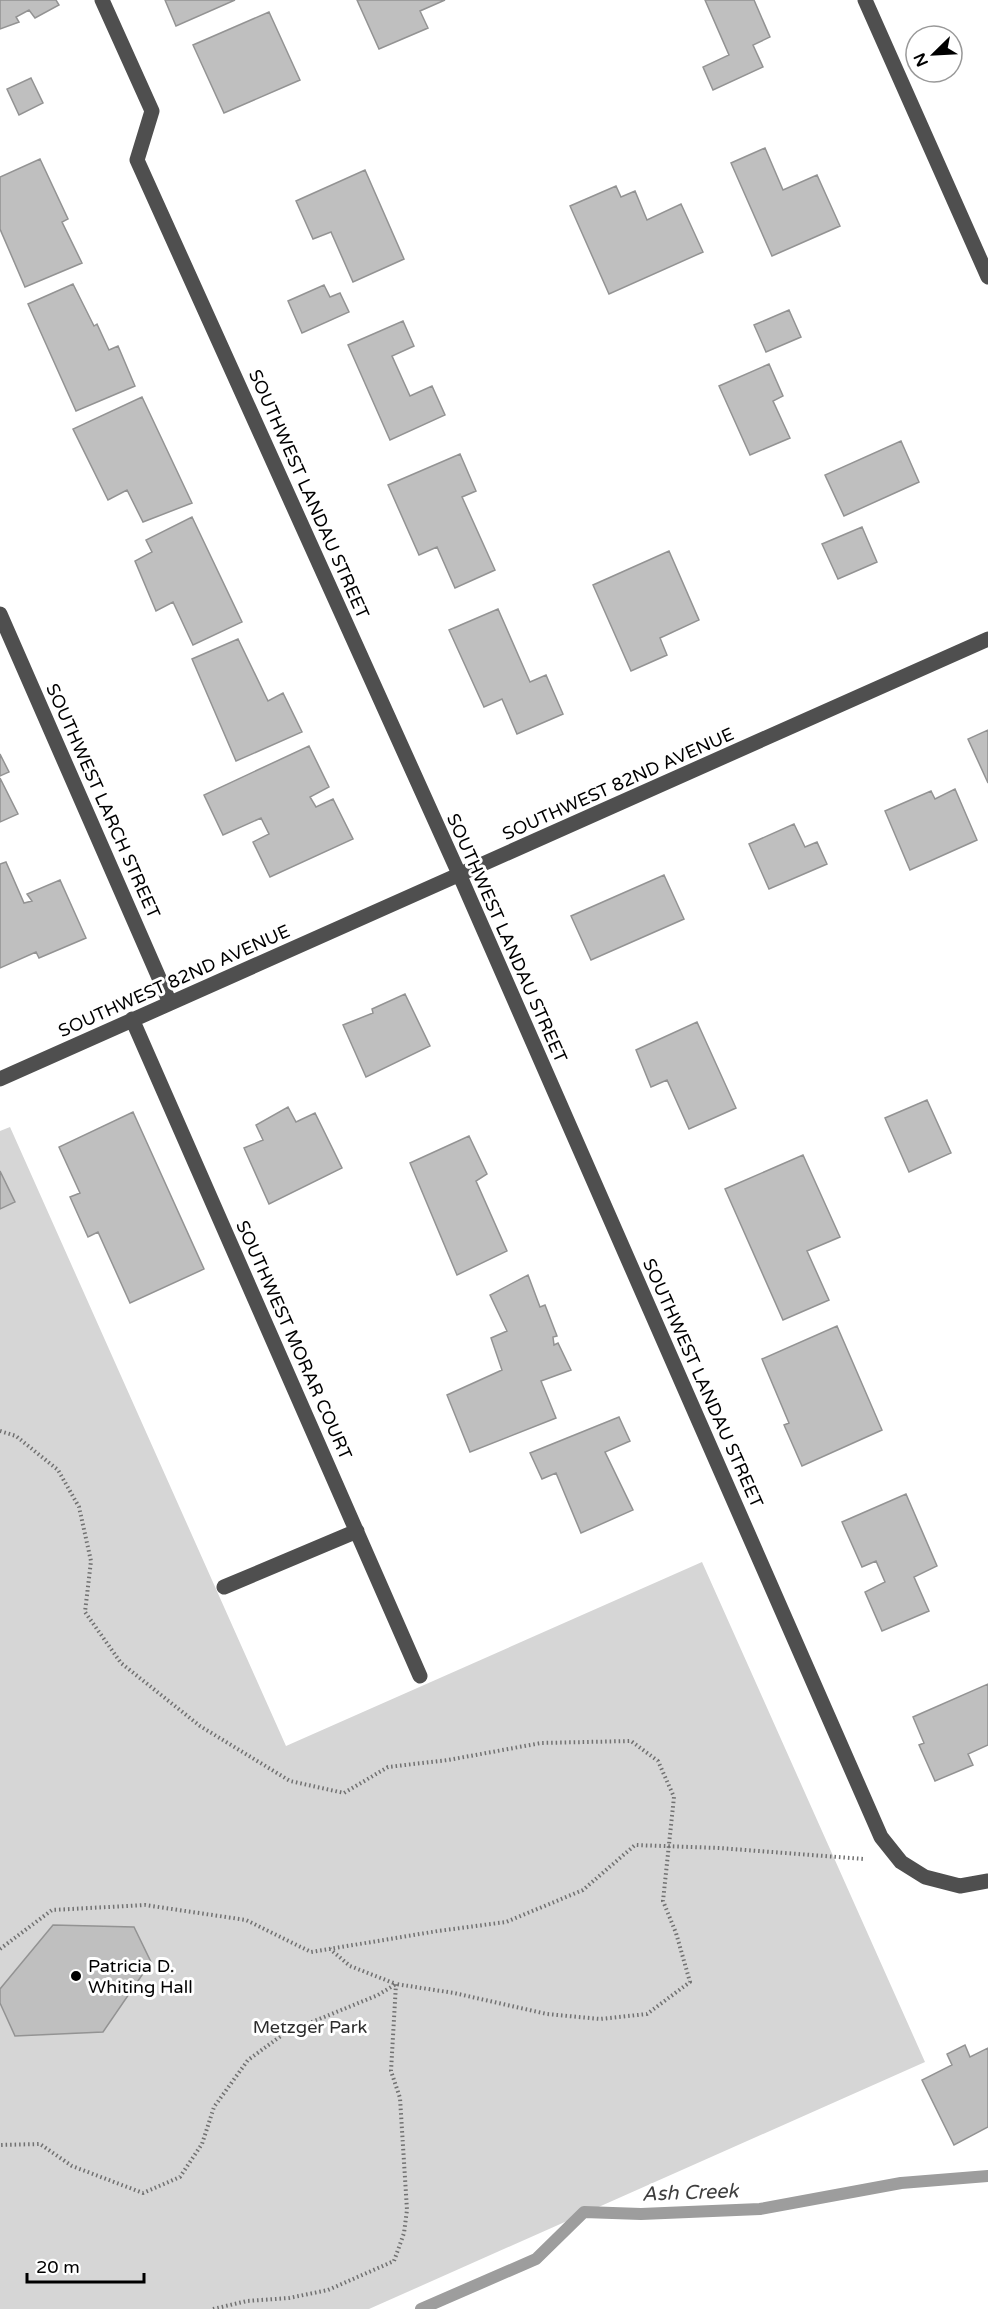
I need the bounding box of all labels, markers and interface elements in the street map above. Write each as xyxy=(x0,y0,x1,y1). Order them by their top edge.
north arrow xyxy=(904,24,964,84)
text: N xyxy=(909,50,933,70)
street label: SOUTHWEST LANDAU STREET xyxy=(244,366,374,622)
street label: SOUTHWEST LARCH STREET xyxy=(41,680,165,922)
street label: SOUTHWEST 82ND AVENUE xyxy=(499,723,737,845)
street label: SOUTHWEST LANDAU STREET xyxy=(442,810,572,1066)
street label: SOUTHWEST 82ND AVENUE xyxy=(55,920,293,1042)
street label: SOUTHWEST MORAR COURT xyxy=(231,1217,357,1463)
street label: SOUTHWEST LANDAU STREET xyxy=(638,1255,768,1511)
place label: Patricia D. Whiting Hall xyxy=(88,1955,193,1998)
marker: Patricia D. Whiting Hall xyxy=(69,1969,83,1983)
park label: Metzger Park xyxy=(253,2016,368,2038)
water label: Ash Creek xyxy=(641,2179,741,2207)
scale bar xyxy=(27,2246,144,2284)
text: 20 m xyxy=(36,2256,80,2278)

